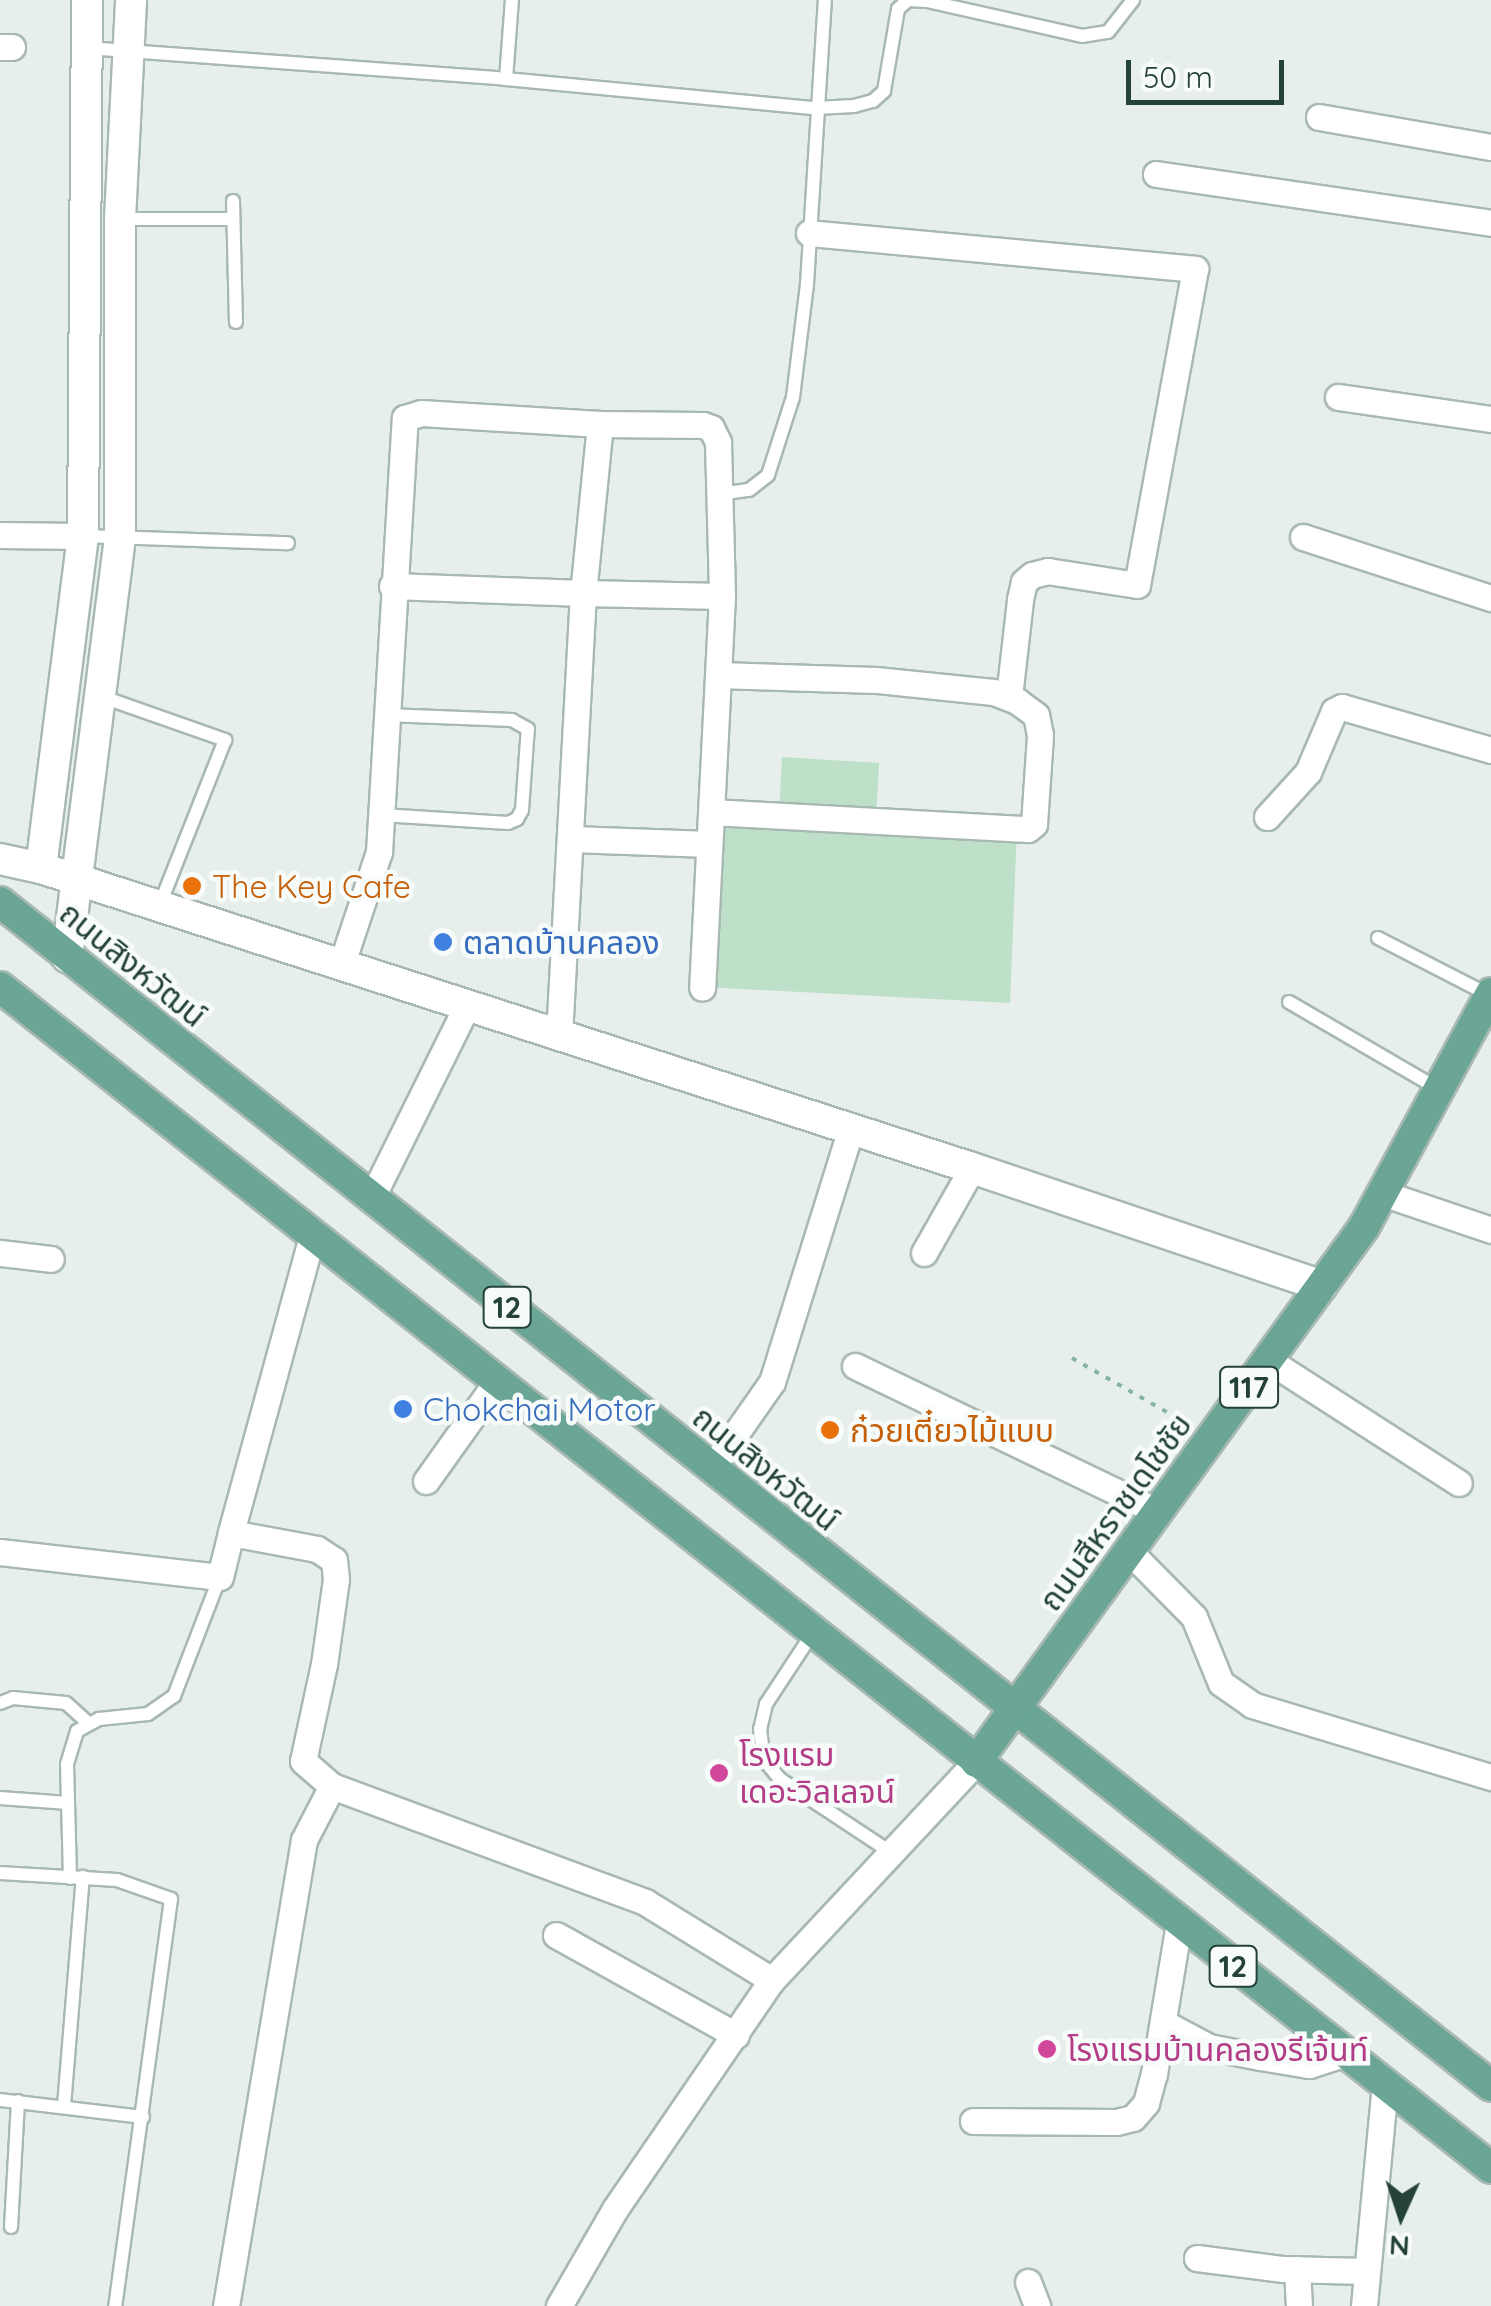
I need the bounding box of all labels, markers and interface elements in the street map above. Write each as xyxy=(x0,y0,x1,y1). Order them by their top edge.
scale bar xyxy=(1131,40,1288,102)
text: 50 m xyxy=(1143,58,1213,96)
place label: The Key Cafe xyxy=(212,867,411,905)
marker: The Key Cafe xyxy=(181,875,203,897)
street label: ถนนสิงหวัฒน์ xyxy=(52,893,214,1035)
place label: ตลาดบ้านคลอง xyxy=(463,923,660,961)
marker: ตลาดบ้านคลอง xyxy=(432,931,454,953)
road number: 12 xyxy=(482,1282,532,1332)
road number: 117 xyxy=(1219,1362,1279,1412)
place label: Chokchai Motor xyxy=(423,1390,656,1428)
street label: ถนนสิงหวัฒน์ xyxy=(685,1397,847,1539)
marker: Chokchai Motor xyxy=(392,1398,414,1420)
street label: ถนนสีหราชเดโชชัย xyxy=(1031,1406,1199,1618)
place label: ก๋วยเตี๋ยวไม้แบบ xyxy=(850,1411,1054,1449)
marker: ก๋วยเตี๋ยวไม้แบบ xyxy=(819,1419,841,1441)
place label: โรงแรม เดอะวิลเลจน์ xyxy=(739,1736,895,1811)
marker: โรงแรม เดอะวิลเลจน์ xyxy=(708,1762,730,1784)
road number: 12 xyxy=(1208,1941,1258,1991)
place label: โรงแรมบ้านคลองรีเจ้นท์ xyxy=(1067,2030,1368,2068)
marker: โรงแรมบ้านคลองรีเจ้นท์ xyxy=(1036,2038,1058,2060)
north arrow xyxy=(1351,2166,1451,2266)
text: N xyxy=(1388,2228,1411,2264)

